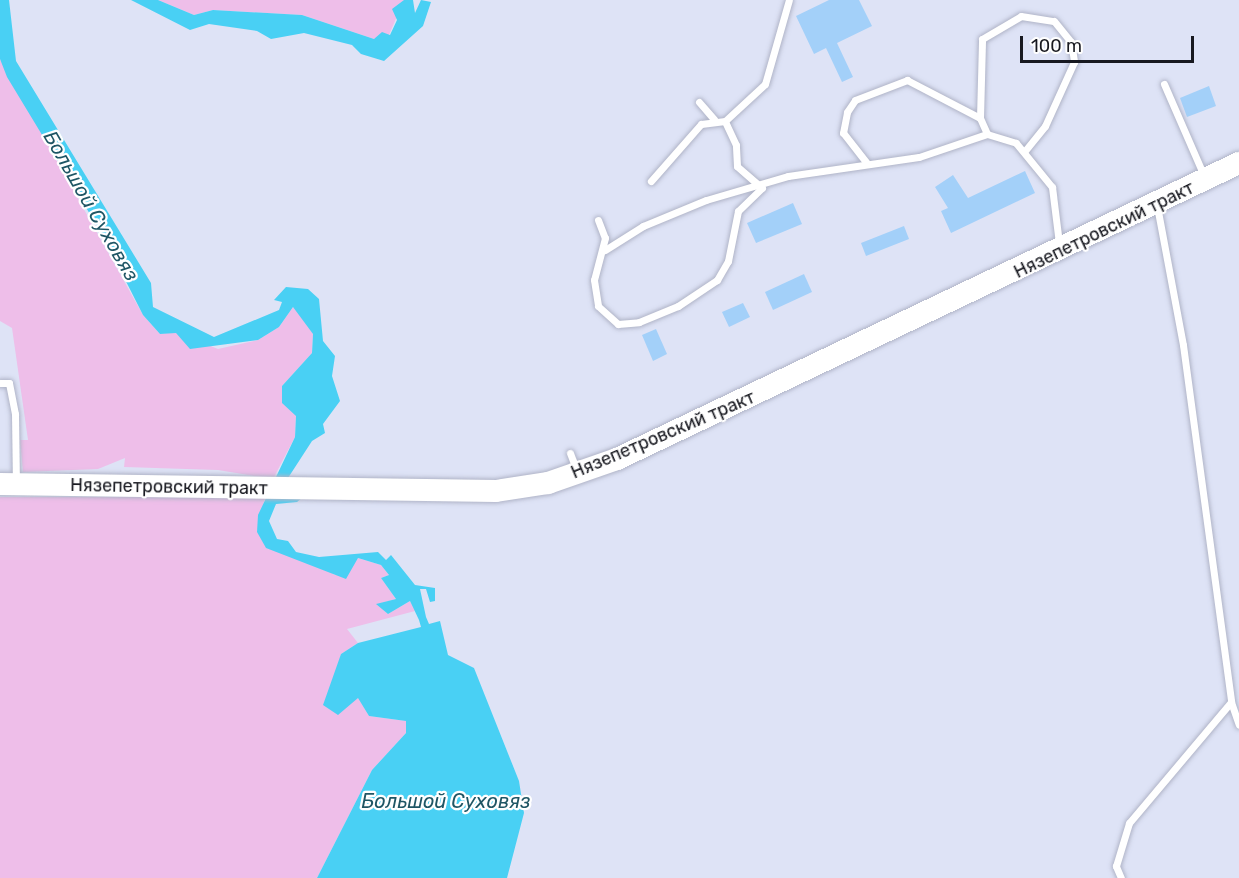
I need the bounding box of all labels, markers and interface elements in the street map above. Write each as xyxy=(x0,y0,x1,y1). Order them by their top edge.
scale bar xyxy=(1023,24,1197,62)
text: 100 m xyxy=(1031,35,1082,57)
water label: Большой Суховяз xyxy=(38,127,144,285)
street label: Нязепетровский тракт xyxy=(1010,177,1198,283)
street label: Нязепетровский тракт xyxy=(568,386,758,484)
street label: Нязепетровский тракт xyxy=(70,474,268,500)
water label: Большой Суховяз xyxy=(361,789,531,813)

